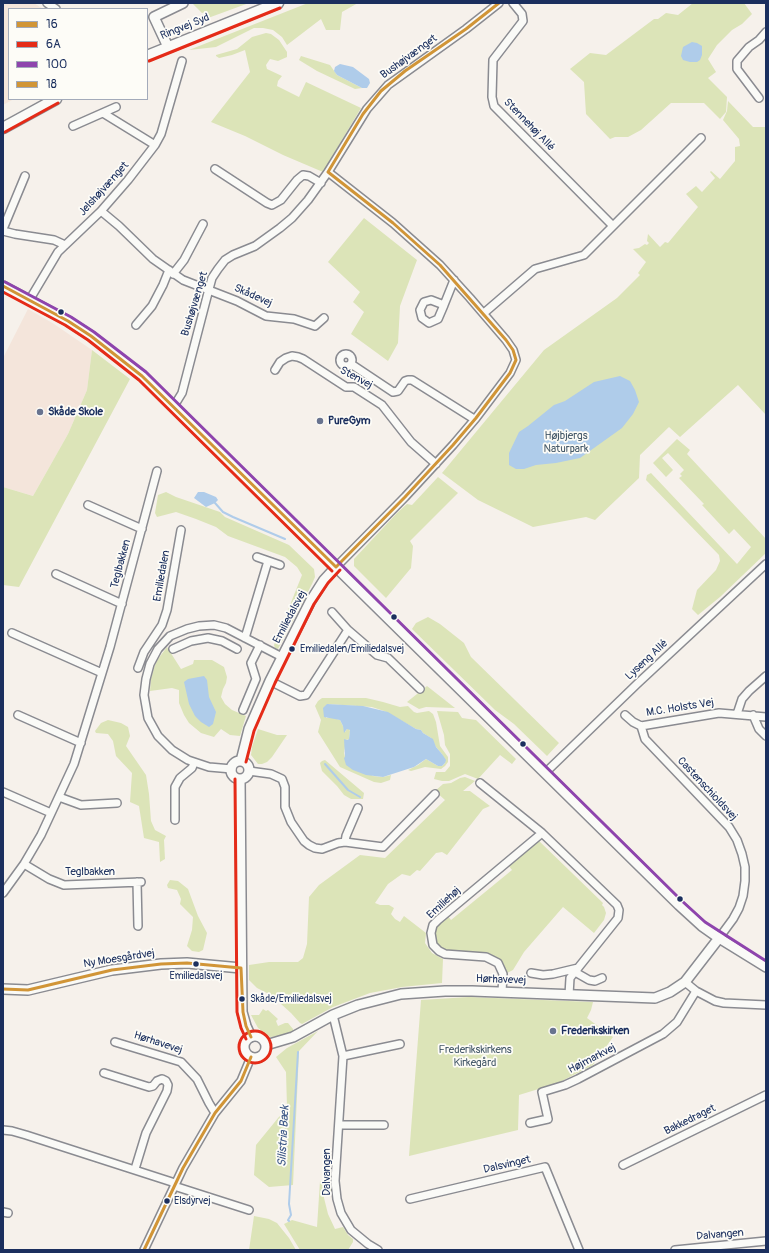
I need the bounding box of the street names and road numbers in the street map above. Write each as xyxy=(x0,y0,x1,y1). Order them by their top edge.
street label: Ringvej Syd xyxy=(159,11,211,43)
street label: Bushøjvænget xyxy=(378,32,440,82)
street label: Stennehøj Allé xyxy=(501,96,557,154)
street label: Jelshøjvænget xyxy=(76,159,132,219)
street label: Bushøjvænget xyxy=(179,270,211,338)
street label: Skådevej xyxy=(232,282,274,310)
street label: Stenvej xyxy=(337,364,375,392)
street label: Teglbakken xyxy=(108,538,134,590)
street label: Emiliedalen xyxy=(151,549,173,603)
street label: Emiliedalsvej xyxy=(270,588,310,646)
street label: Lyseng Allé xyxy=(623,637,671,683)
street label: M.C. Holsts Vej xyxy=(645,696,715,720)
street label: Castenschioldsvej xyxy=(674,755,740,823)
street label: Teglbakken xyxy=(65,865,115,879)
street label: Emiliehøj xyxy=(424,884,464,922)
street label: Ny Moesgårdvej xyxy=(82,947,156,971)
street label: Hørhavevej xyxy=(476,973,526,987)
street label: Hørhavevej xyxy=(132,1029,184,1057)
street label: Højmarkvej xyxy=(566,1041,618,1077)
street label: Bakkedraget xyxy=(662,1102,718,1138)
street label: Dalvangen xyxy=(320,1148,334,1196)
street label: Dalsvinget xyxy=(482,1153,532,1177)
street label: Dalvangen xyxy=(696,1226,744,1244)

